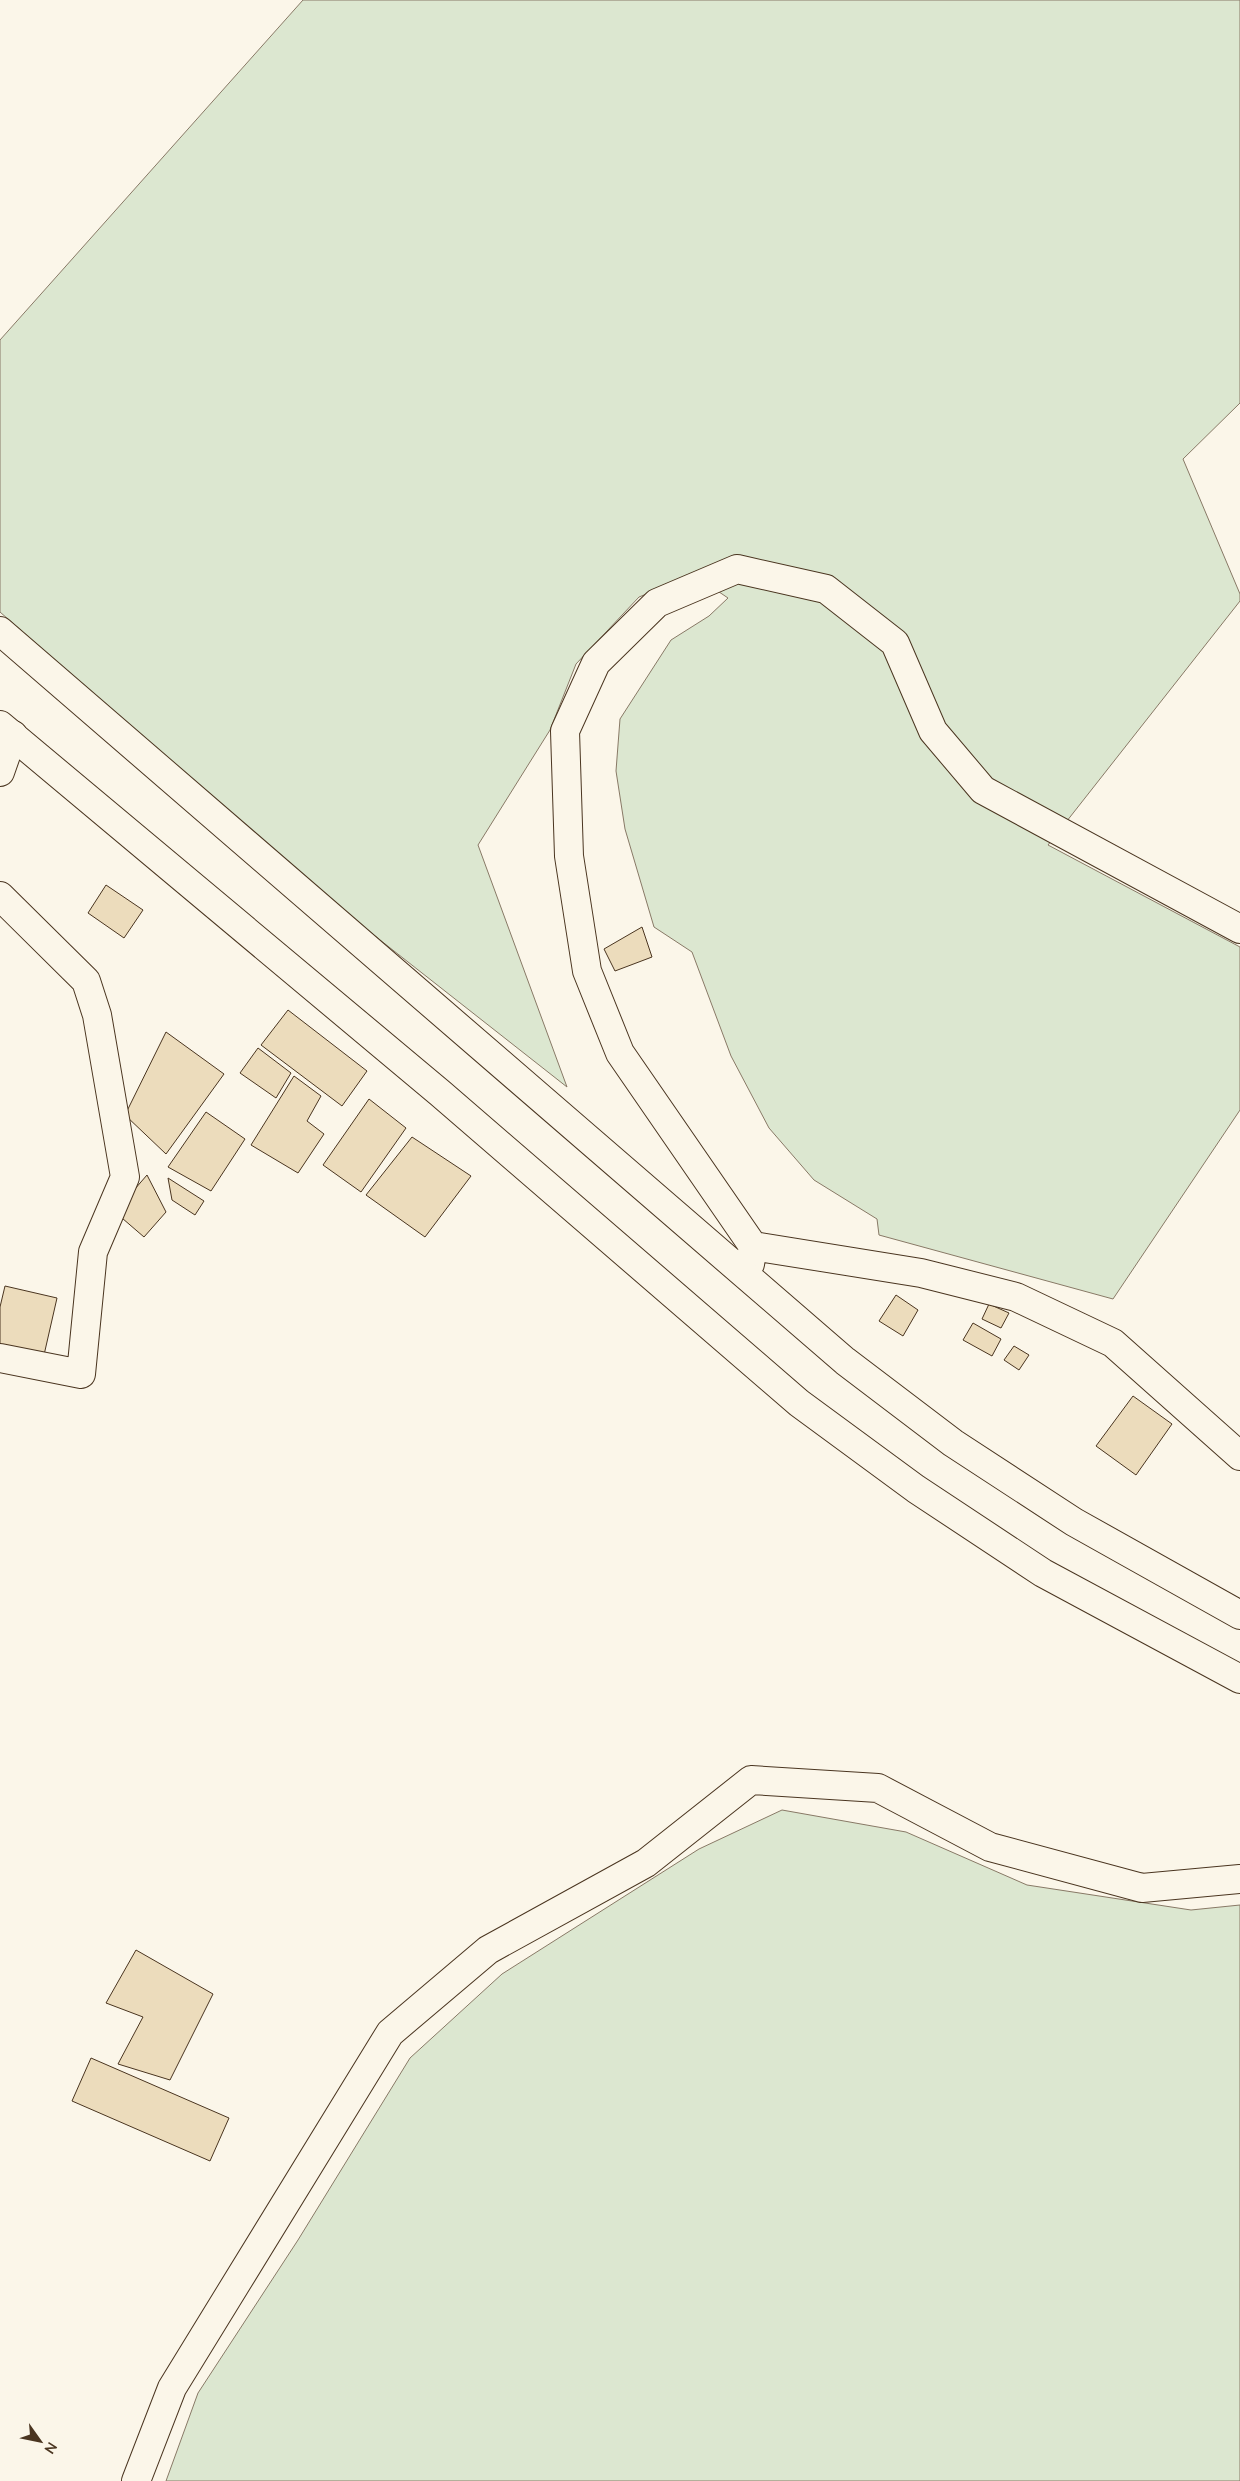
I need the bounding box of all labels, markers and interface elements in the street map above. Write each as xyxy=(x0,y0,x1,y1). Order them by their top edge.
north arrow xyxy=(15,2416,65,2466)
text: N xyxy=(40,2438,61,2457)

